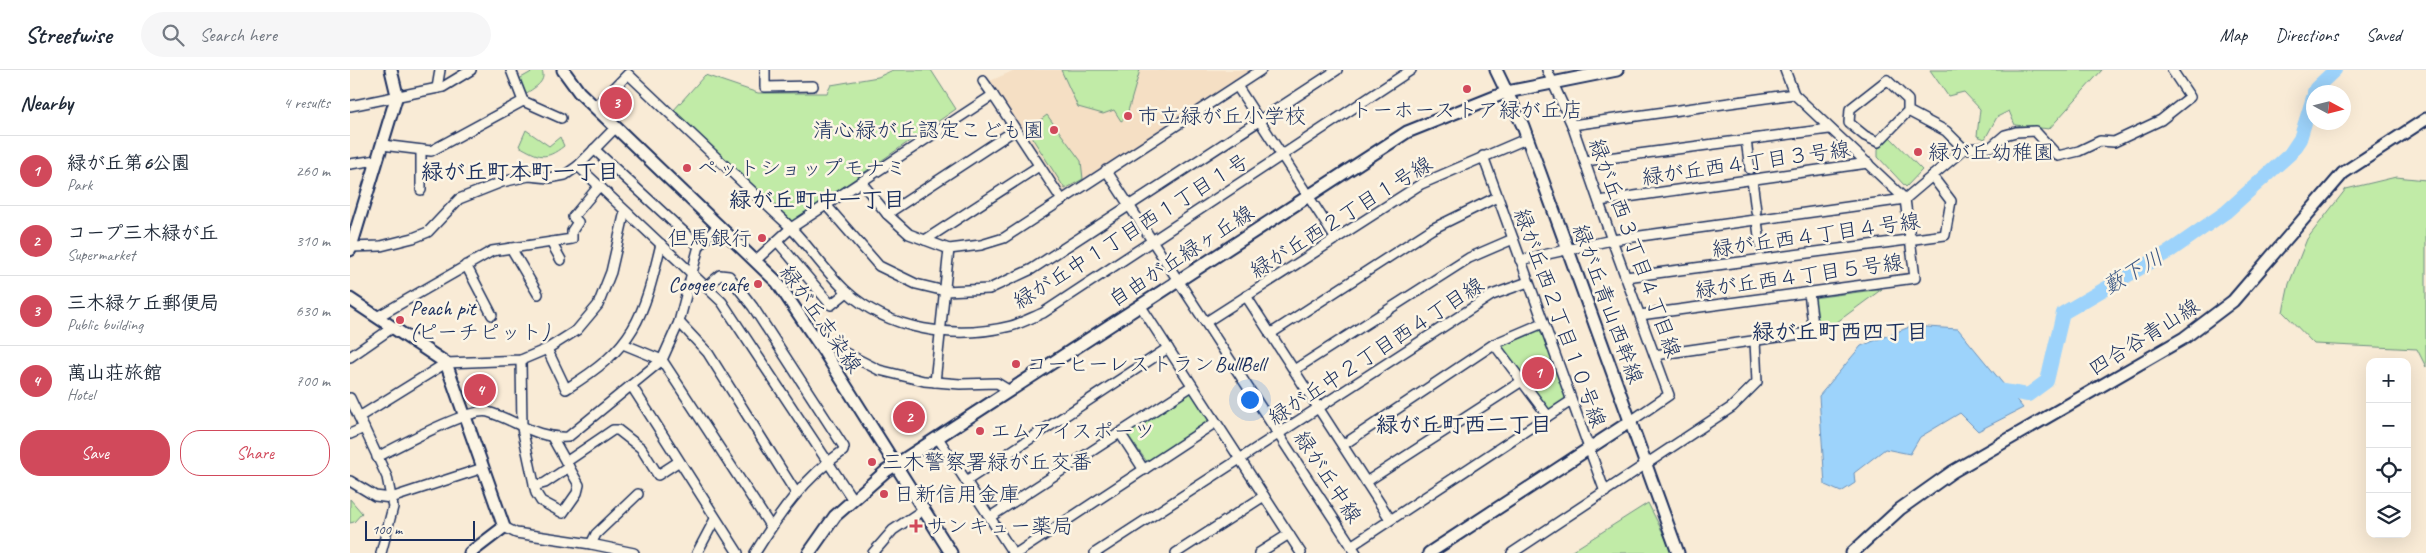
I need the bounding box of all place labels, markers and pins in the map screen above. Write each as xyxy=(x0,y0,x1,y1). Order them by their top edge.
marker: トーホーストア緑が丘店 xyxy=(1461,83,1473,95)
pin: 3 xyxy=(600,84,632,122)
place label: トーホーストア緑が丘店 xyxy=(1351,97,1583,123)
place label: 市立緑が丘小学校 xyxy=(1138,103,1306,129)
marker: 市立緑が丘小学校 xyxy=(1122,110,1134,122)
place label: 清心緑が丘認定こども園 xyxy=(813,117,1044,143)
marker: 清心緑が丘認定こども園 xyxy=(1048,124,1060,136)
place label: 緑が丘幼稚園 xyxy=(1928,139,2054,165)
marker: 緑が丘幼稚園 xyxy=(1912,146,1924,158)
place label: ペットショップモナミ xyxy=(697,155,906,181)
marker: ペットショップモナミ xyxy=(681,162,693,174)
place label: 但馬銀行 xyxy=(668,225,752,251)
marker: 但馬銀行 xyxy=(756,232,768,244)
place label: Coogee cafe xyxy=(668,271,749,297)
marker: Coogee cafe xyxy=(752,278,764,290)
place label: Peach pit (ピーチピット) xyxy=(410,295,550,345)
marker: Peach pit (ピーチピット) xyxy=(394,314,406,326)
place label: コーヒーレストランBullBell xyxy=(1026,351,1269,377)
pin: 1 xyxy=(1522,354,1554,392)
marker: コーヒーレストランBullBell xyxy=(1010,358,1022,370)
pin: 4 xyxy=(464,371,496,409)
pin: 2 xyxy=(893,398,925,436)
place label: エムアイスポーツ xyxy=(990,418,1155,444)
marker: エムアイスポーツ xyxy=(974,425,986,437)
place label: 三木警察署緑が丘交番 xyxy=(882,449,1092,475)
marker: 三木警察署緑が丘交番 xyxy=(866,456,878,468)
place label: 日新信用金庫 xyxy=(894,481,1020,507)
marker: 日新信用金庫 xyxy=(878,488,890,500)
place label: サンキュー薬局 xyxy=(926,513,1073,539)
marker: サンキュー薬局 xyxy=(910,520,922,532)

